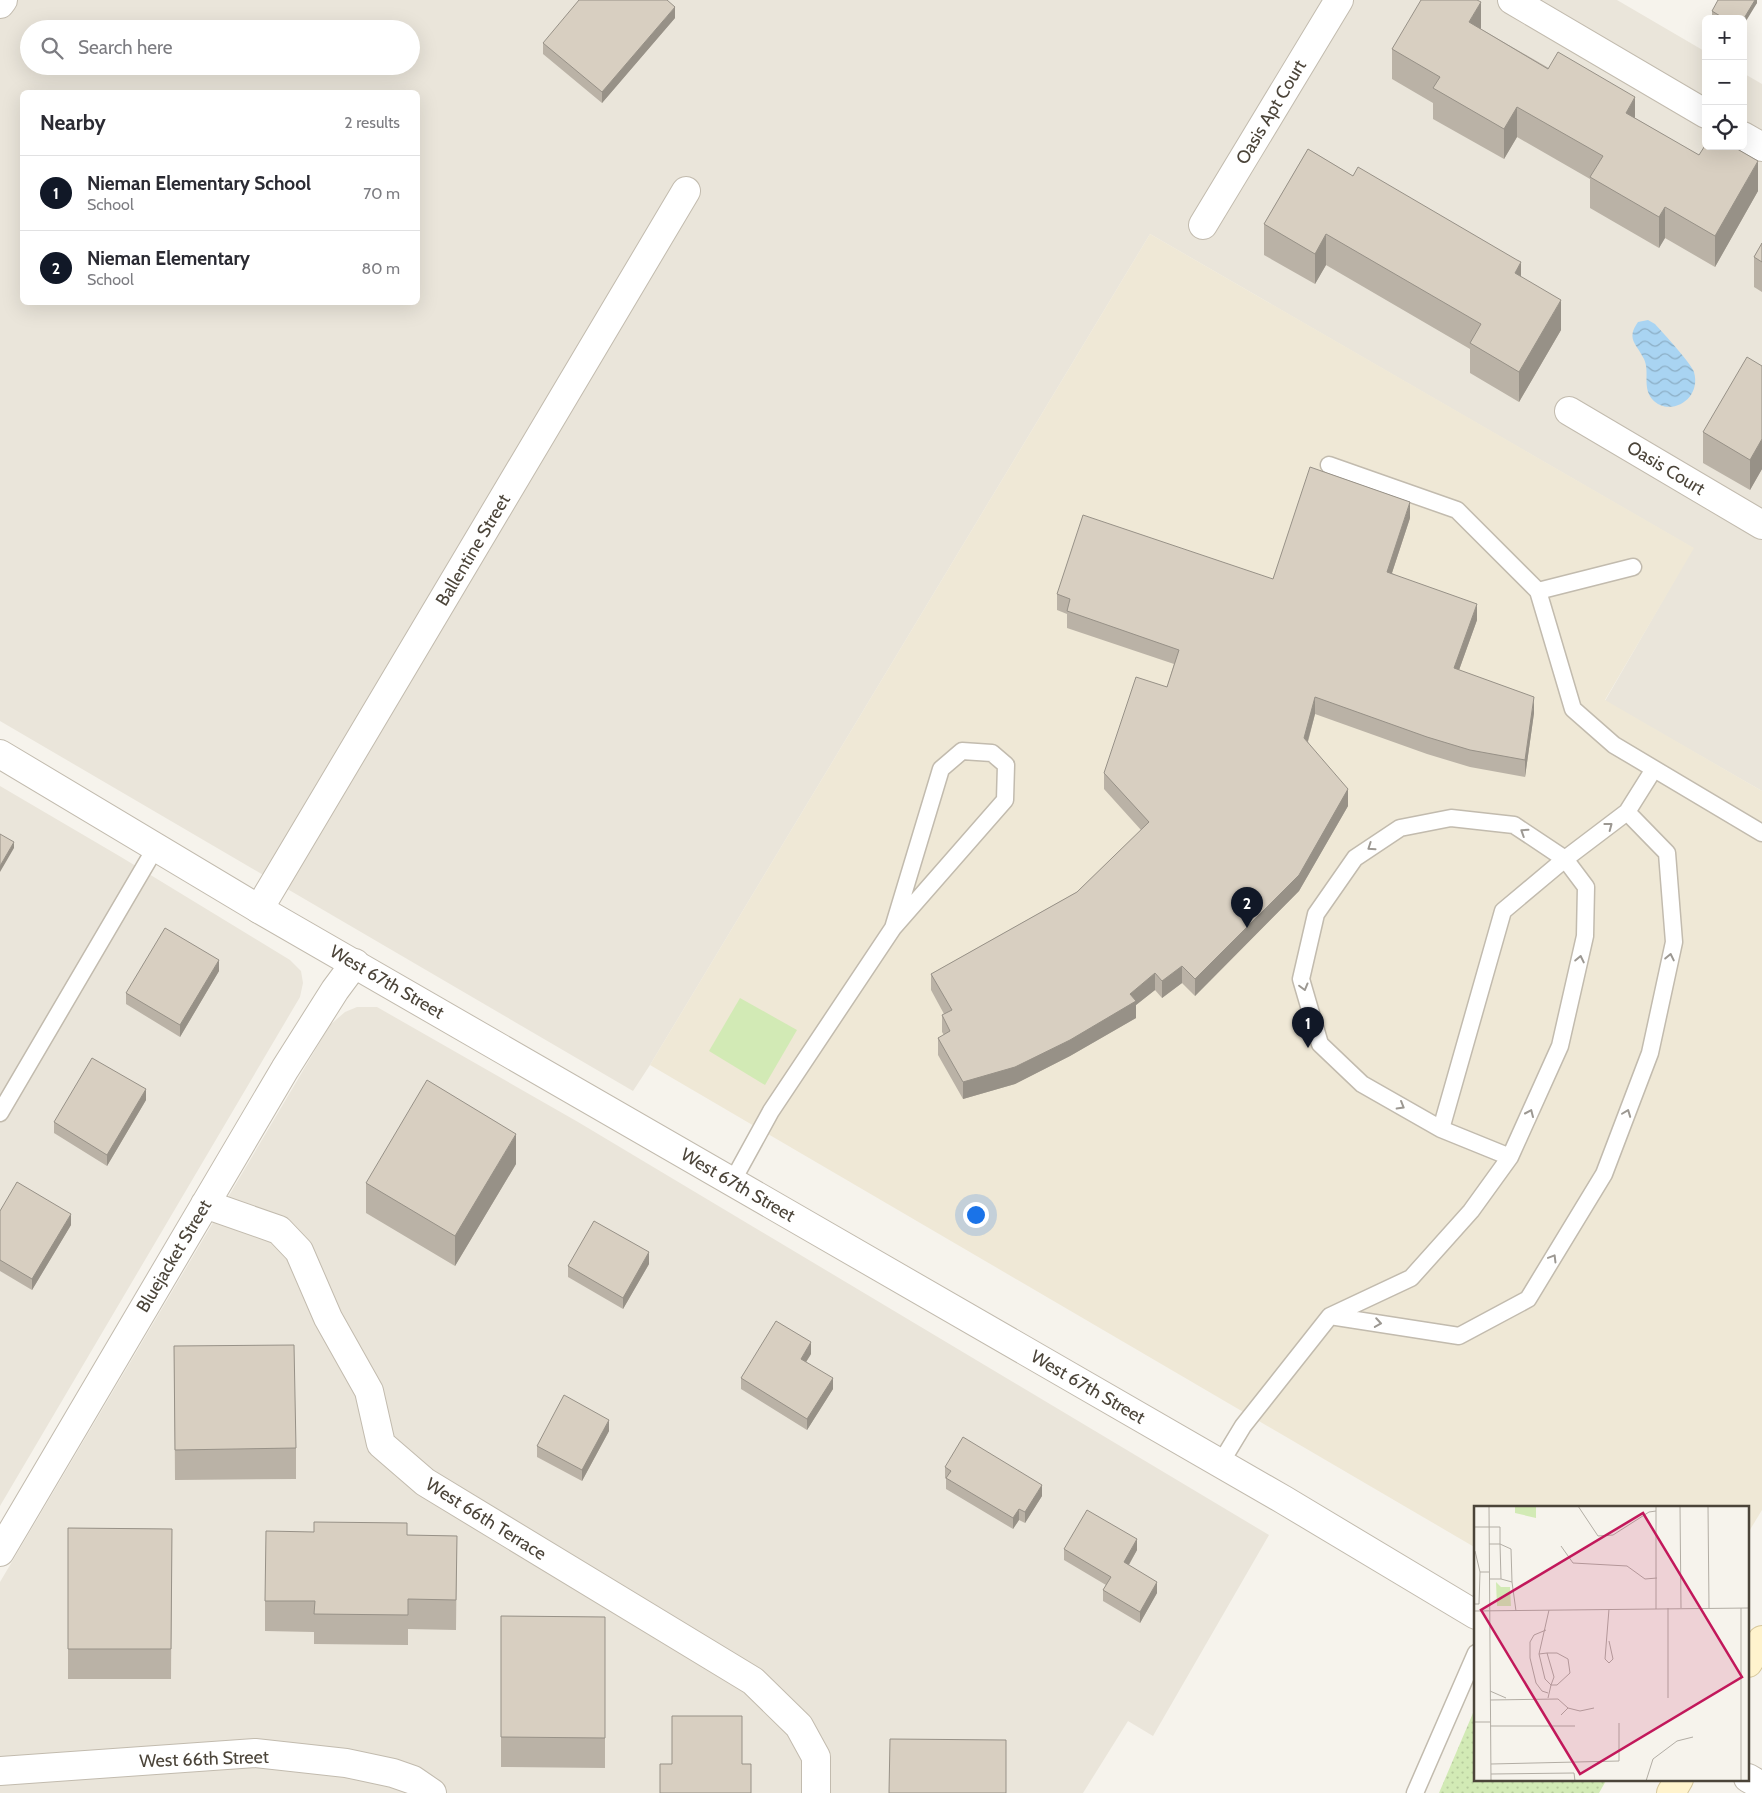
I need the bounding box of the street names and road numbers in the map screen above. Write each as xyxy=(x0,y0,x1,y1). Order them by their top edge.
street label: Oasis Apt Court xyxy=(1231,56,1311,168)
street label: Oasis Court xyxy=(1623,436,1709,500)
street label: Ballentine Street xyxy=(431,490,515,610)
street label: West 67th Street xyxy=(326,940,448,1024)
street label: West 67th Street xyxy=(677,1143,799,1227)
street label: Bluejacket Street xyxy=(132,1196,216,1316)
street label: West 67th Street xyxy=(1027,1345,1149,1429)
street label: West 66th Terrace xyxy=(422,1473,550,1565)
street label: West 66th Street xyxy=(139,1746,269,1772)

